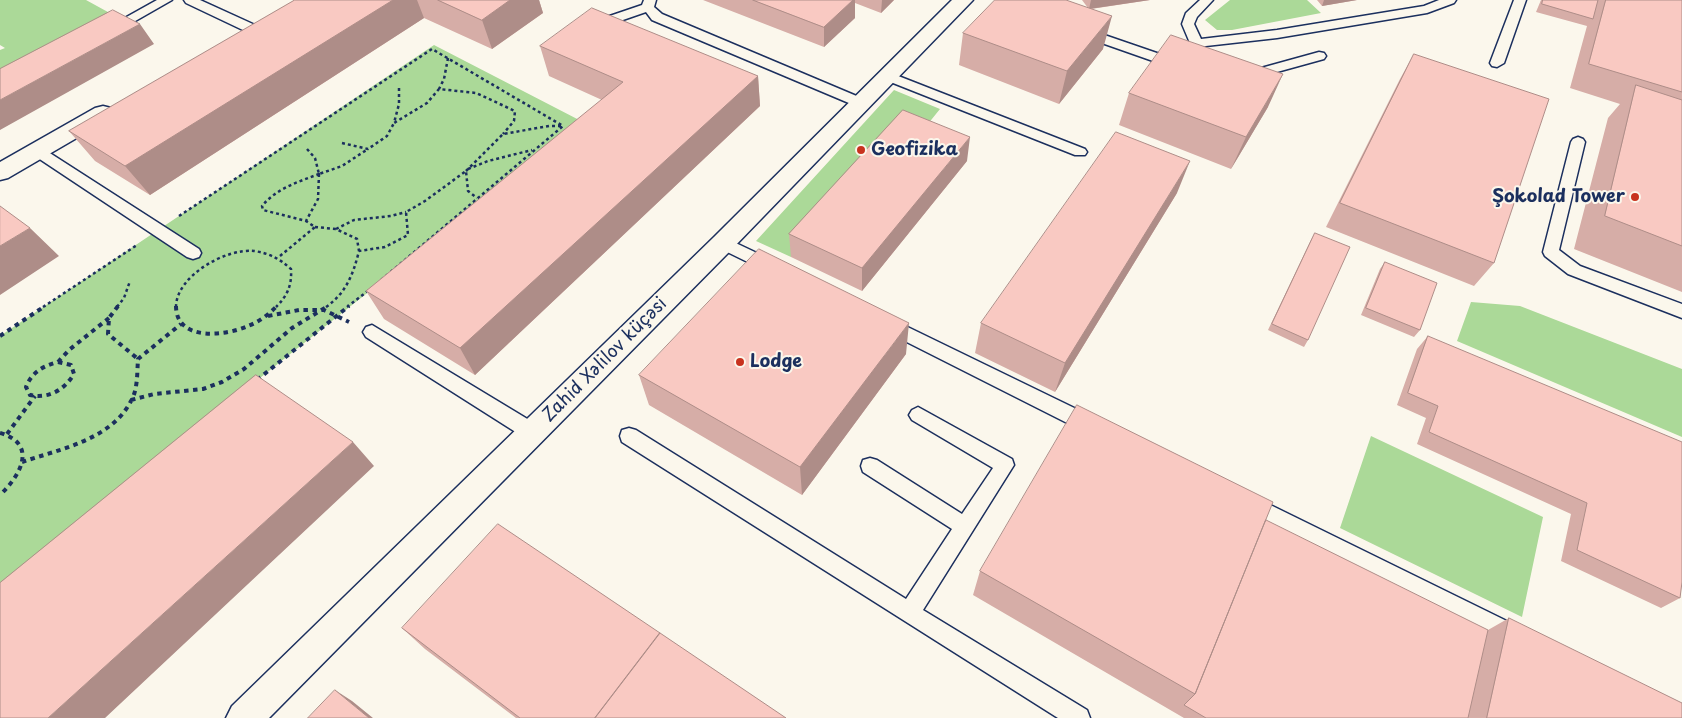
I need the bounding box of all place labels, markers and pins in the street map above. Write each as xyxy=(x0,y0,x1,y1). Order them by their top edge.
place label: Geofizika xyxy=(871,139,958,161)
marker: Geofizika xyxy=(855,144,867,156)
place label: Şokolad Tower xyxy=(1492,186,1625,208)
marker: Şokolad Tower xyxy=(1629,191,1641,203)
place label: Lodge xyxy=(750,351,802,373)
marker: Lodge xyxy=(734,356,746,368)

